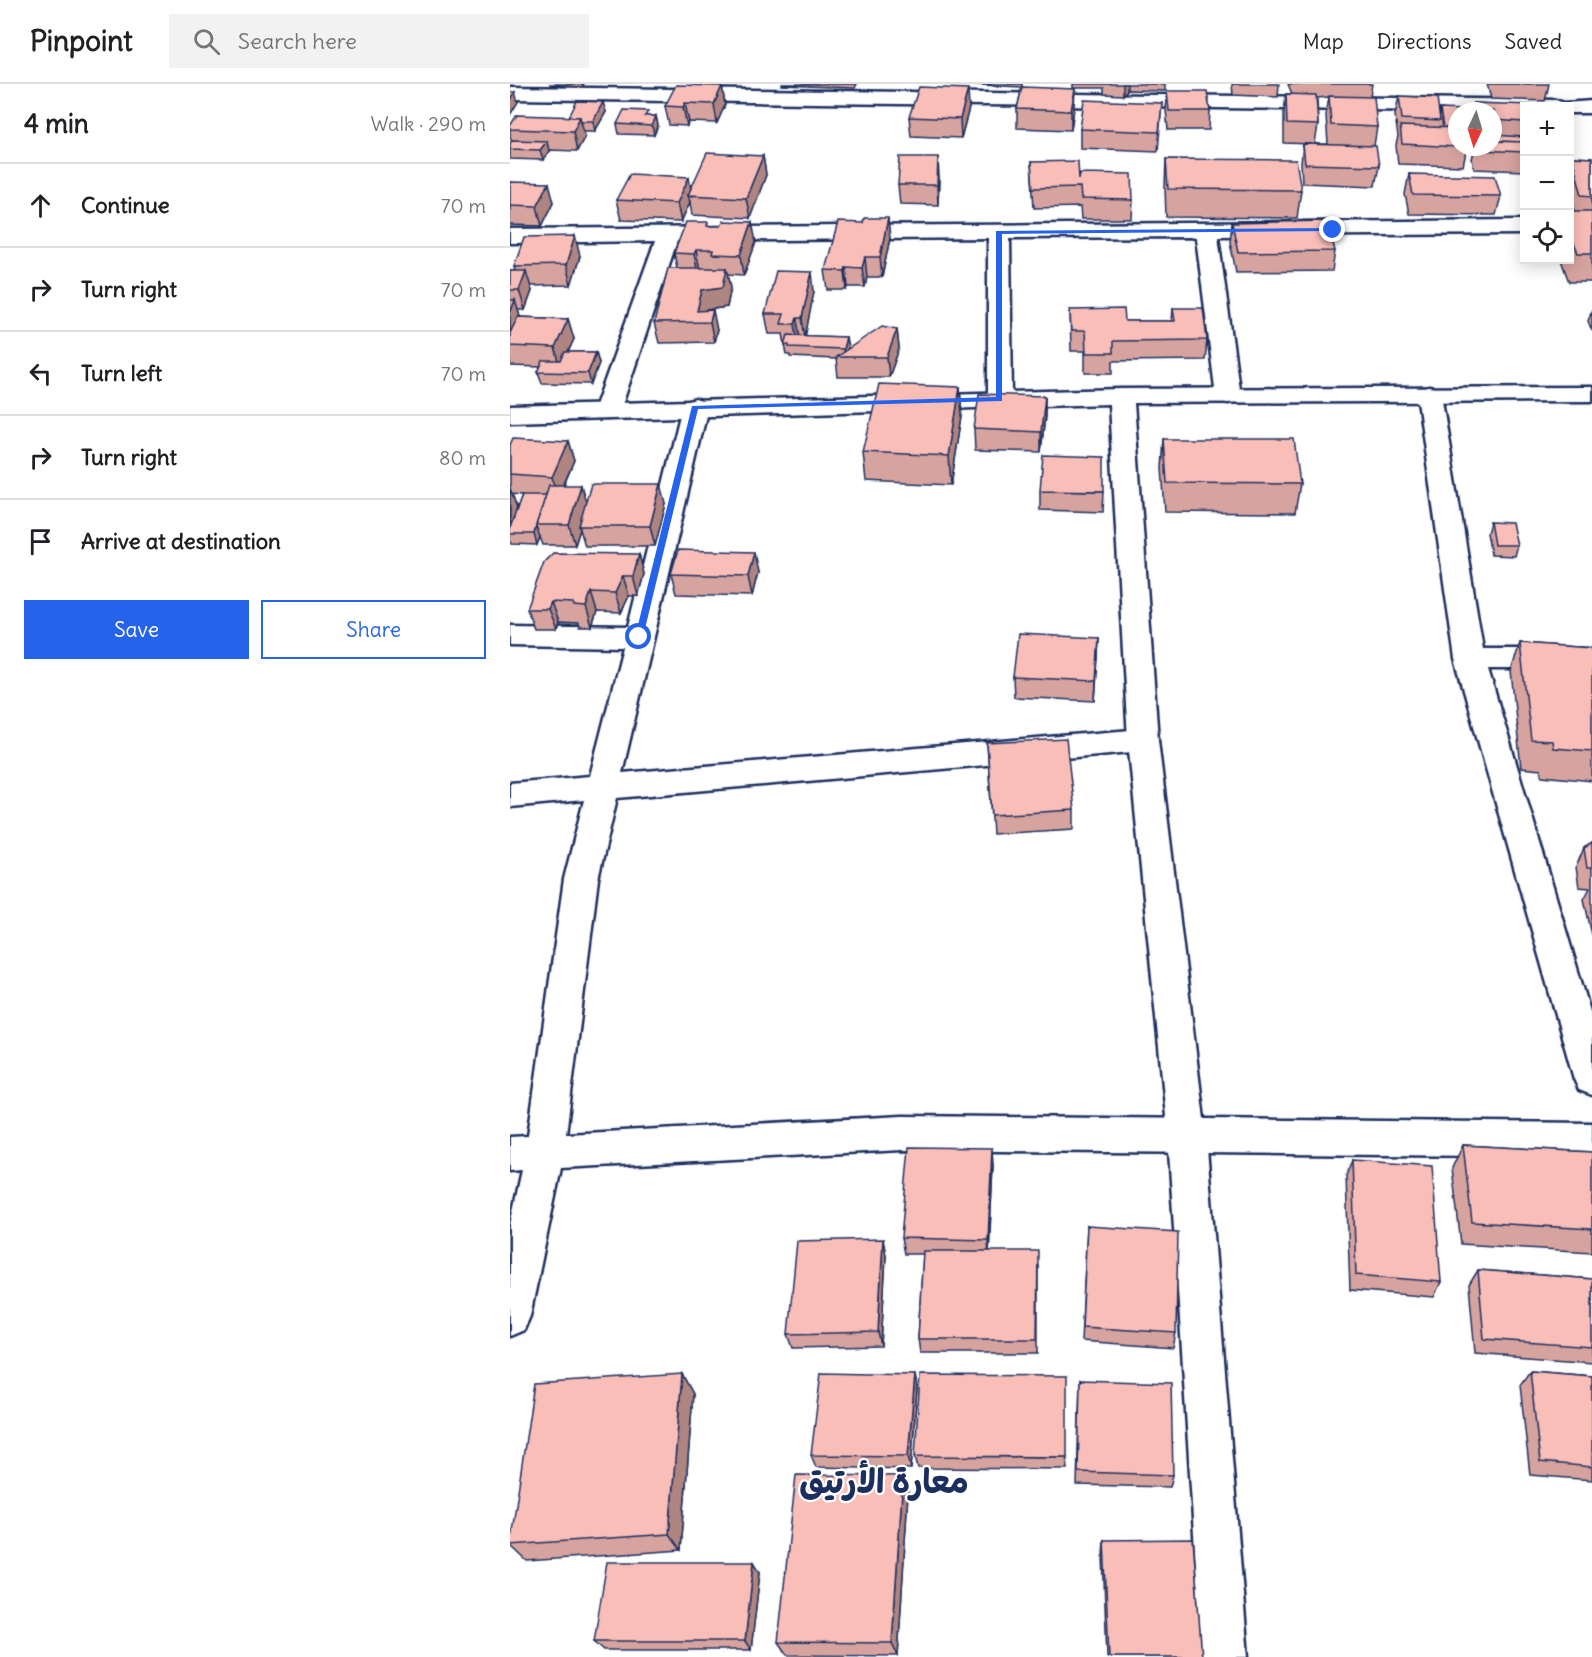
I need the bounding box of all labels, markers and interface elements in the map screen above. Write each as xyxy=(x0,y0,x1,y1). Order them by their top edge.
search box xyxy=(169,14,589,68)
text: Pinpoint xyxy=(30,23,133,59)
icon: search xyxy=(190,25,223,58)
text: Search here xyxy=(238,27,357,55)
text: Map xyxy=(1303,28,1344,55)
text: Directions xyxy=(1377,28,1471,55)
text: Saved xyxy=(1504,28,1562,55)
north arrow xyxy=(1448,102,1502,156)
map controls xyxy=(1520,102,1574,264)
button: + xyxy=(1520,102,1574,156)
text: 4 min xyxy=(24,107,89,140)
text: Walk · 290 m xyxy=(371,111,486,136)
button: − xyxy=(1520,156,1574,210)
icon: ahead xyxy=(24,189,57,222)
text: Continue xyxy=(81,191,170,219)
text: 70 m xyxy=(441,193,486,218)
button: locate xyxy=(1520,210,1574,264)
route end xyxy=(1319,216,1345,242)
icon: right xyxy=(24,273,57,306)
text: Turn right xyxy=(81,275,177,303)
text: 70 m xyxy=(441,277,486,302)
icon: left xyxy=(24,357,57,390)
text: Turn left xyxy=(81,359,162,387)
text: 70 m xyxy=(441,361,486,386)
icon: right xyxy=(24,441,57,474)
text: Turn right xyxy=(81,443,177,471)
text: 80 m xyxy=(439,445,486,470)
icon: arrive xyxy=(24,525,57,558)
text: Arrive at destination xyxy=(81,527,281,555)
button: Save xyxy=(24,600,249,659)
button: Share xyxy=(261,600,486,659)
route start xyxy=(625,623,651,649)
district label: معارة الأرتيق xyxy=(799,1460,969,1502)

